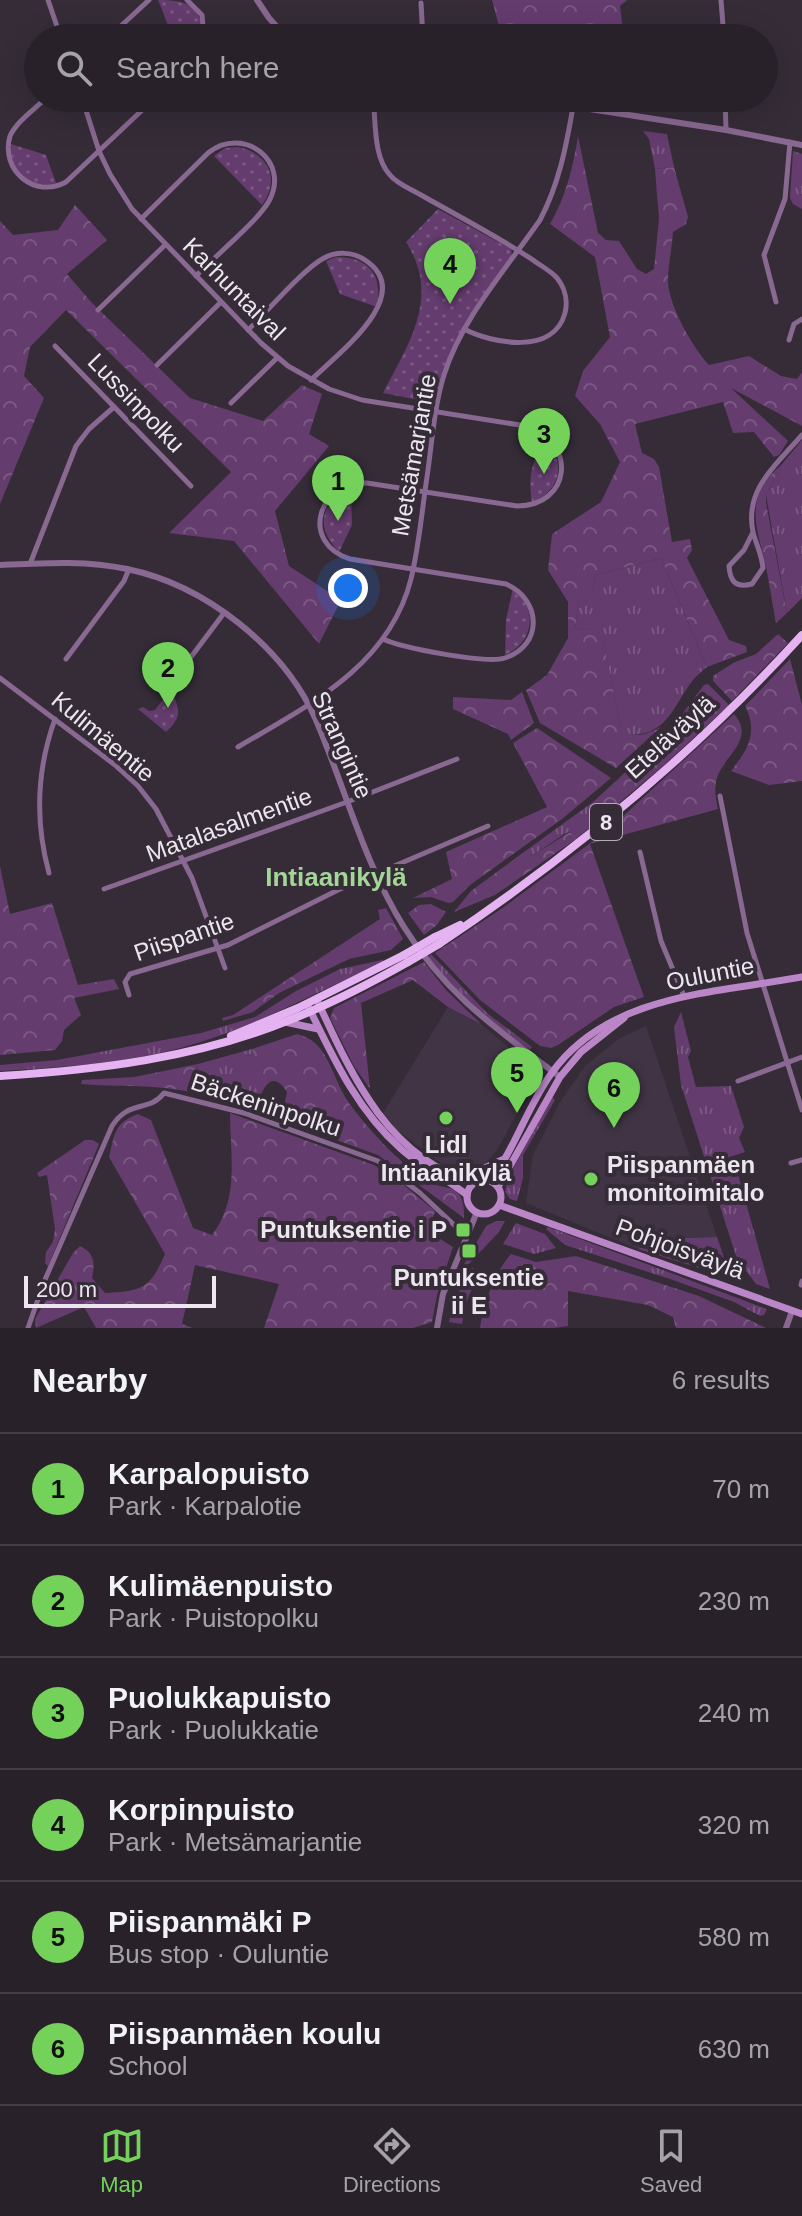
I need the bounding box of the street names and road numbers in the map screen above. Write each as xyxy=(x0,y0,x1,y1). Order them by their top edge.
street label: Karhuntaival xyxy=(178,232,291,345)
street label: Lussinpolku xyxy=(83,348,190,458)
street label: Metsämarjantie xyxy=(386,372,441,538)
street label: Kulimäentie xyxy=(47,686,160,787)
street label: Strangintie xyxy=(307,687,378,803)
street label: Eteläväylä xyxy=(619,689,720,784)
street label: Matalasalmentie xyxy=(142,782,316,867)
road number: 8 xyxy=(590,804,622,840)
street label: Piispantie xyxy=(130,907,237,966)
street label: Ouluntie xyxy=(663,952,756,995)
street label: Bäckeninpolku xyxy=(188,1068,345,1141)
street label: Pohjoisväylä xyxy=(612,1213,749,1284)

